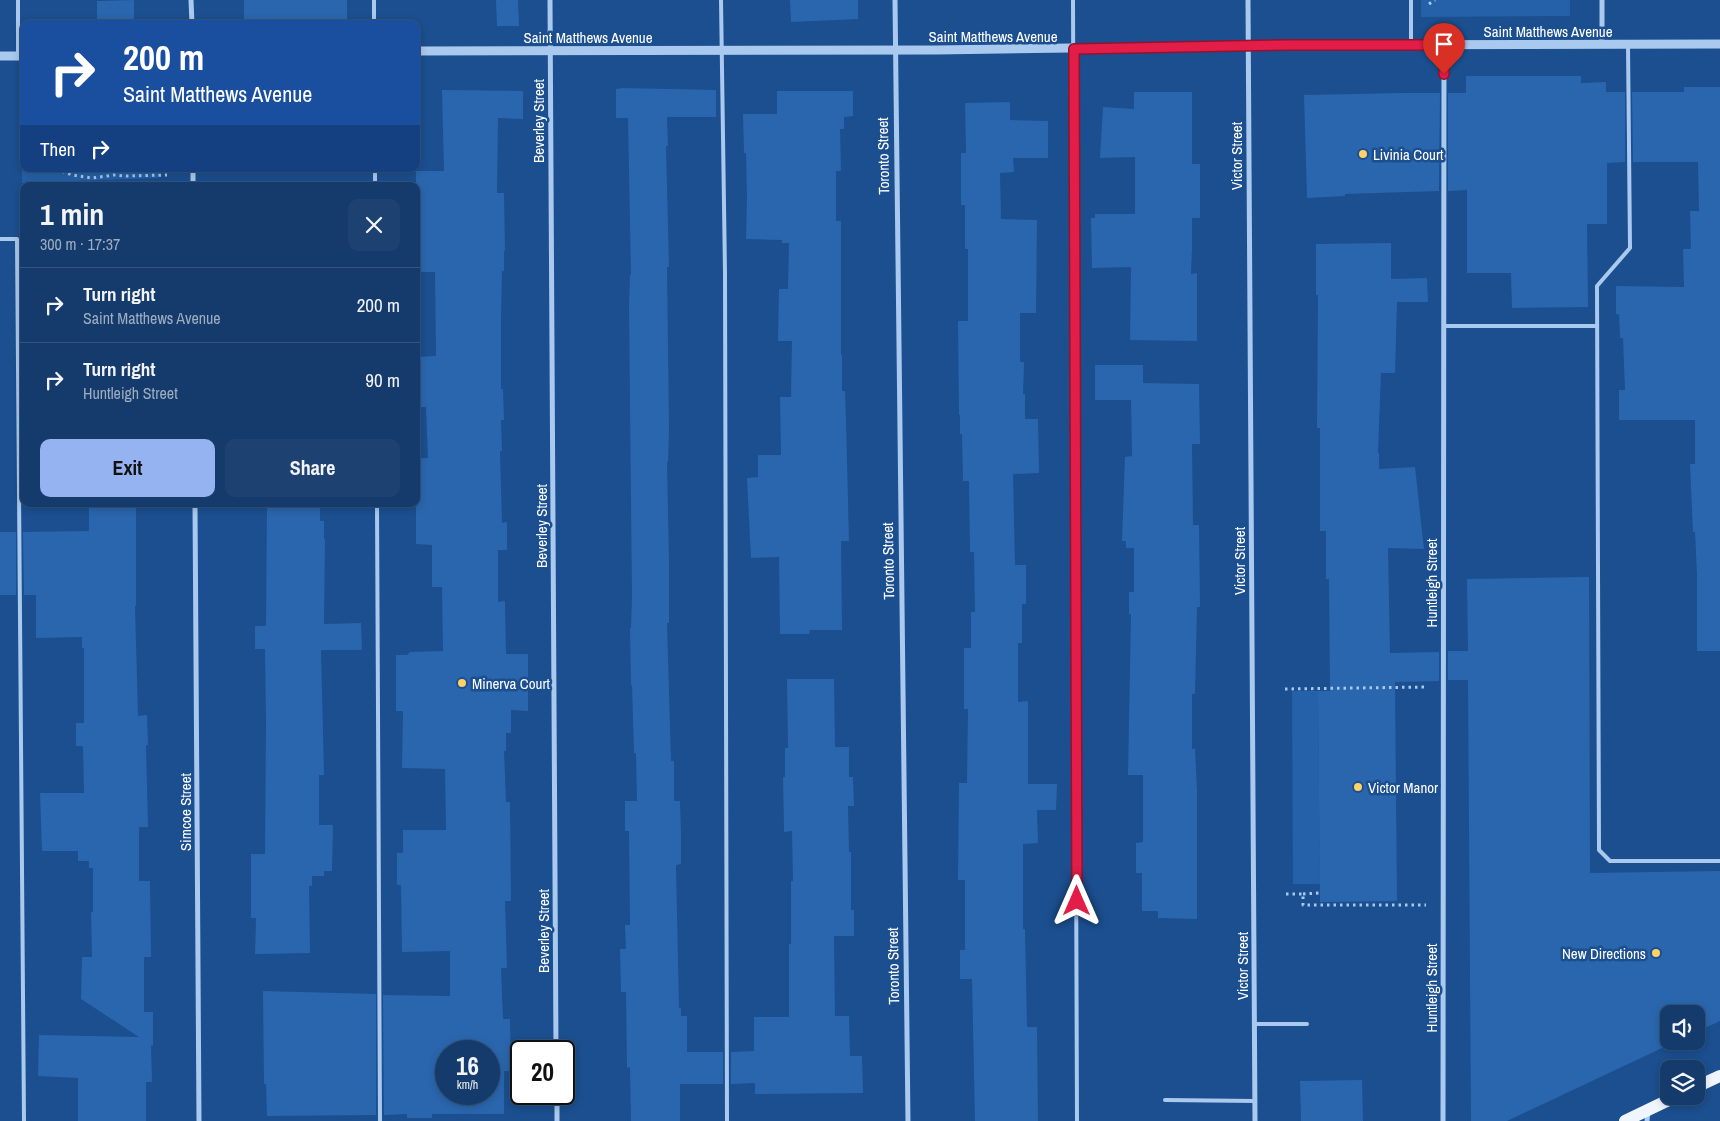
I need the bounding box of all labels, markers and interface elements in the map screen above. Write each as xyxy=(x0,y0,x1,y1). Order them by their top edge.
street label: Saint Matthews Avenue xyxy=(1483,21,1613,42)
pin xyxy=(1423,23,1465,74)
street label: Saint Matthews Avenue xyxy=(928,26,1058,47)
street label: Saint Matthews Avenue xyxy=(523,27,653,48)
icon: arrive xyxy=(1430,30,1458,58)
text: 200 m xyxy=(123,34,204,81)
icon: right xyxy=(40,40,105,105)
street label: Beverley Street xyxy=(528,78,549,163)
text: Saint Matthews Avenue xyxy=(123,79,312,109)
street label: Toronto Street xyxy=(872,117,894,195)
street label: Victor Street xyxy=(1226,121,1247,190)
icon: right xyxy=(86,135,114,163)
text: Then xyxy=(40,136,76,162)
place label: Livinia Court xyxy=(1373,144,1444,165)
marker: Livinia Court xyxy=(1357,148,1369,160)
text: 1 min xyxy=(40,194,104,234)
button: close xyxy=(348,199,400,251)
text: 300 m · 17:37 xyxy=(40,233,120,255)
text: Turn right xyxy=(83,281,155,307)
icon: right xyxy=(40,291,68,319)
text: 200 m xyxy=(357,292,400,318)
text: Saint Matthews Avenue xyxy=(83,307,221,329)
text: Turn right xyxy=(83,356,155,382)
icon: right xyxy=(40,366,68,394)
text: 90 m xyxy=(365,367,400,393)
text: Huntleigh Street xyxy=(83,382,178,404)
button: Exit xyxy=(40,439,215,497)
button: Share xyxy=(225,439,400,497)
street label: Beverley Street xyxy=(531,483,552,568)
street label: Toronto Street xyxy=(877,522,899,600)
street label: Victor Street xyxy=(1229,526,1250,595)
street label: Huntleigh Street xyxy=(1421,538,1442,627)
place label: Minerva Court xyxy=(472,673,551,694)
marker: Minerva Court xyxy=(456,677,468,689)
street label: Simcoe Street xyxy=(175,772,196,851)
place label: Victor Manor xyxy=(1368,777,1438,798)
marker: Victor Manor xyxy=(1352,781,1364,793)
position arrow xyxy=(1050,874,1102,926)
street label: Beverley Street xyxy=(533,888,554,973)
street label: Toronto Street xyxy=(882,927,904,1005)
street label: Victor Street xyxy=(1232,931,1253,1000)
street label: Huntleigh Street xyxy=(1421,943,1442,1032)
place label: New Directions xyxy=(1562,943,1646,964)
marker: New Directions xyxy=(1650,947,1662,959)
map controls xyxy=(1660,1005,1705,1105)
button: sound xyxy=(1660,1005,1705,1050)
speed limit sign: 20 xyxy=(510,1040,575,1105)
text: 16 xyxy=(456,1049,479,1083)
button: layers xyxy=(1660,1060,1705,1105)
text: km/h xyxy=(457,1077,478,1093)

